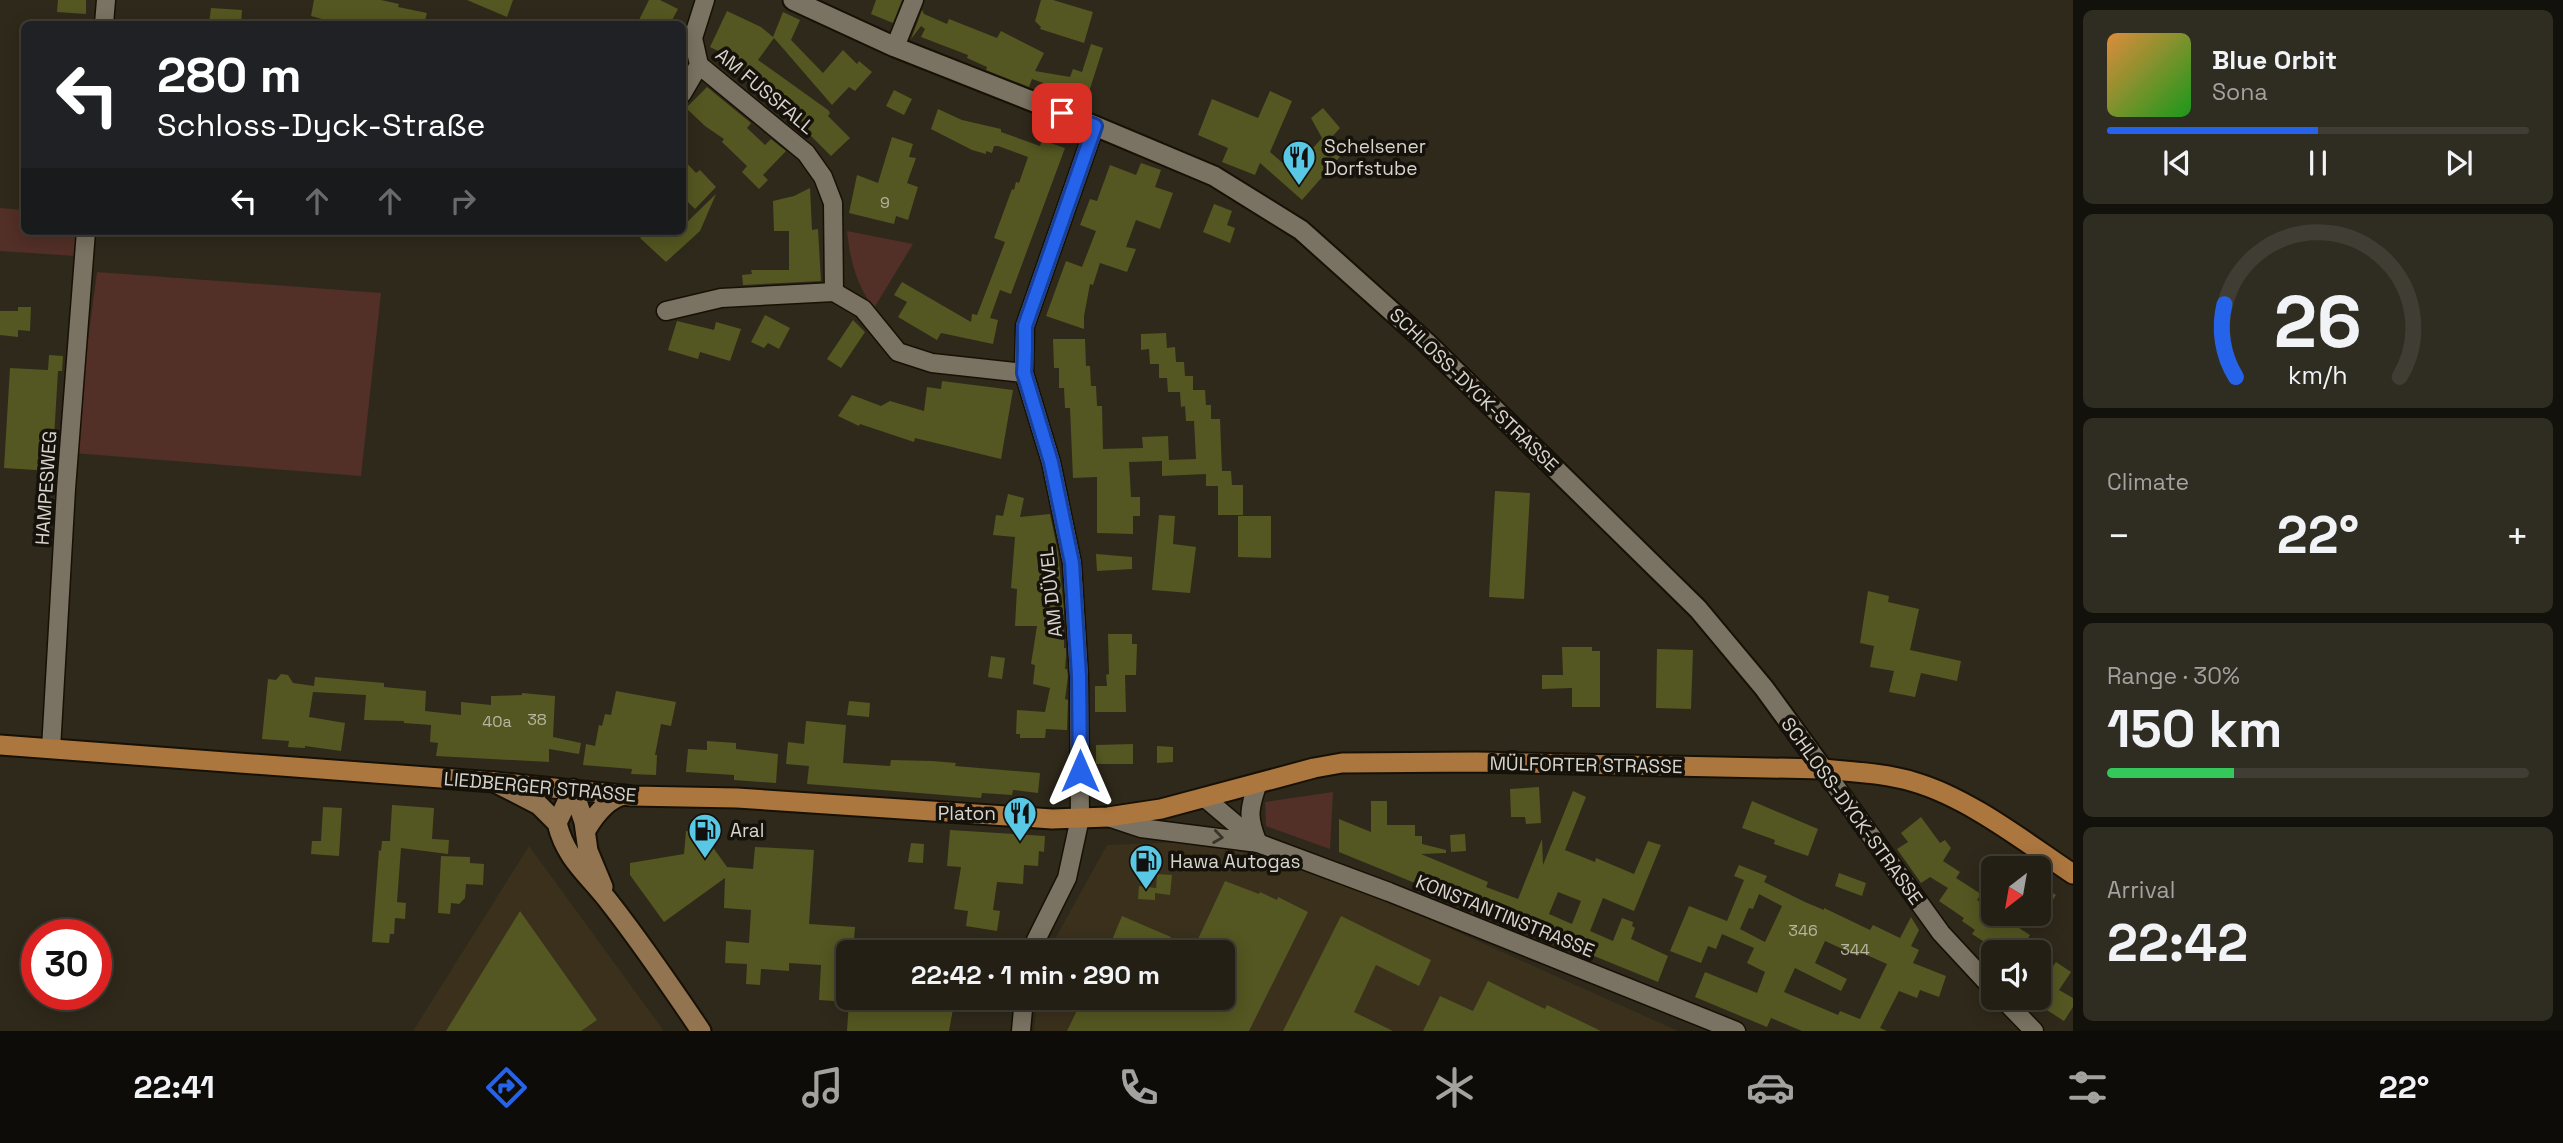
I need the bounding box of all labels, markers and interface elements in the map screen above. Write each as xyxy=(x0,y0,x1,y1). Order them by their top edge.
street label: AM FUSSFALL xyxy=(710,42,820,140)
text: Blue Orbit xyxy=(2212,43,2337,77)
text: 280 m xyxy=(157,44,302,106)
icon: left xyxy=(42,49,133,140)
text: Sona xyxy=(2212,77,2268,107)
pin xyxy=(1032,83,1092,143)
icon: arrive xyxy=(1043,94,1081,132)
text: Schloss-Dyck-Straße xyxy=(157,105,485,145)
place label: Schelsener Dorfstube xyxy=(1324,134,1426,181)
restaurant icon: Schelsener Dorfstube xyxy=(1280,138,1318,187)
icon: previous xyxy=(2158,144,2196,182)
icon: pause xyxy=(2299,144,2337,182)
icon: next xyxy=(2440,144,2478,182)
icon: left xyxy=(225,182,263,220)
icon: ahead xyxy=(298,182,336,220)
icon: ahead xyxy=(371,182,409,220)
icon: right xyxy=(444,182,482,220)
house number: 9 xyxy=(880,192,890,213)
text: 26 xyxy=(2274,276,2362,369)
street label: SCHLOSS-DYCK-STRASSE xyxy=(1384,303,1564,477)
text: km/h xyxy=(2288,359,2348,391)
street label: HAMPESWEG xyxy=(30,430,62,546)
text: Climate xyxy=(2107,467,2189,497)
text: 22° xyxy=(2277,502,2359,568)
text: − xyxy=(2107,512,2131,560)
text: + xyxy=(2505,512,2529,560)
street label: AM DÜVEL xyxy=(1034,545,1068,639)
text: Range · 30% xyxy=(2107,661,2240,691)
text: 150 km xyxy=(2107,696,2282,762)
house number: 38 xyxy=(527,709,547,730)
house number: 40a xyxy=(482,711,512,732)
street label: SCHLOSS-DYCK-STRASSE xyxy=(1776,712,1928,910)
position arrow xyxy=(1043,734,1117,808)
street label: MÜLFORTER STRASSE xyxy=(1489,751,1683,779)
street label: LIEDBERGER STRASSE xyxy=(443,766,637,808)
restaurant icon: Platon xyxy=(1001,794,1039,843)
place label: Platon xyxy=(938,801,996,826)
fuel station icon: Aral xyxy=(686,811,724,860)
place label: Aral xyxy=(730,818,764,843)
one-way arrow xyxy=(1212,830,1224,845)
fuel station icon: Hawa Autogas xyxy=(1127,842,1165,891)
place label: Hawa Autogas xyxy=(1170,849,1301,874)
north arrow xyxy=(1981,856,2051,926)
map controls xyxy=(1981,856,2051,1010)
street label: KONSTANTINSTRASSE xyxy=(1412,869,1598,963)
text: Arrival xyxy=(2107,875,2175,905)
text: 22:42 xyxy=(2107,910,2248,976)
speed limit sign: 30 xyxy=(21,919,112,1010)
house number: 346 xyxy=(1788,920,1818,941)
house number: 344 xyxy=(1840,939,1870,960)
button: sound xyxy=(1981,940,2051,1010)
text: 22:42 · 1 min · 290 m xyxy=(911,958,1160,992)
icon: directions xyxy=(482,1063,531,1112)
icon: music xyxy=(798,1063,847,1112)
icon: phone xyxy=(1114,1063,1163,1112)
icon: climate xyxy=(1430,1063,1479,1112)
icon: car xyxy=(1746,1063,1795,1112)
icon: filters xyxy=(2063,1063,2112,1112)
text: 22:41 xyxy=(134,1067,215,1107)
text: 22° xyxy=(2379,1067,2429,1107)

